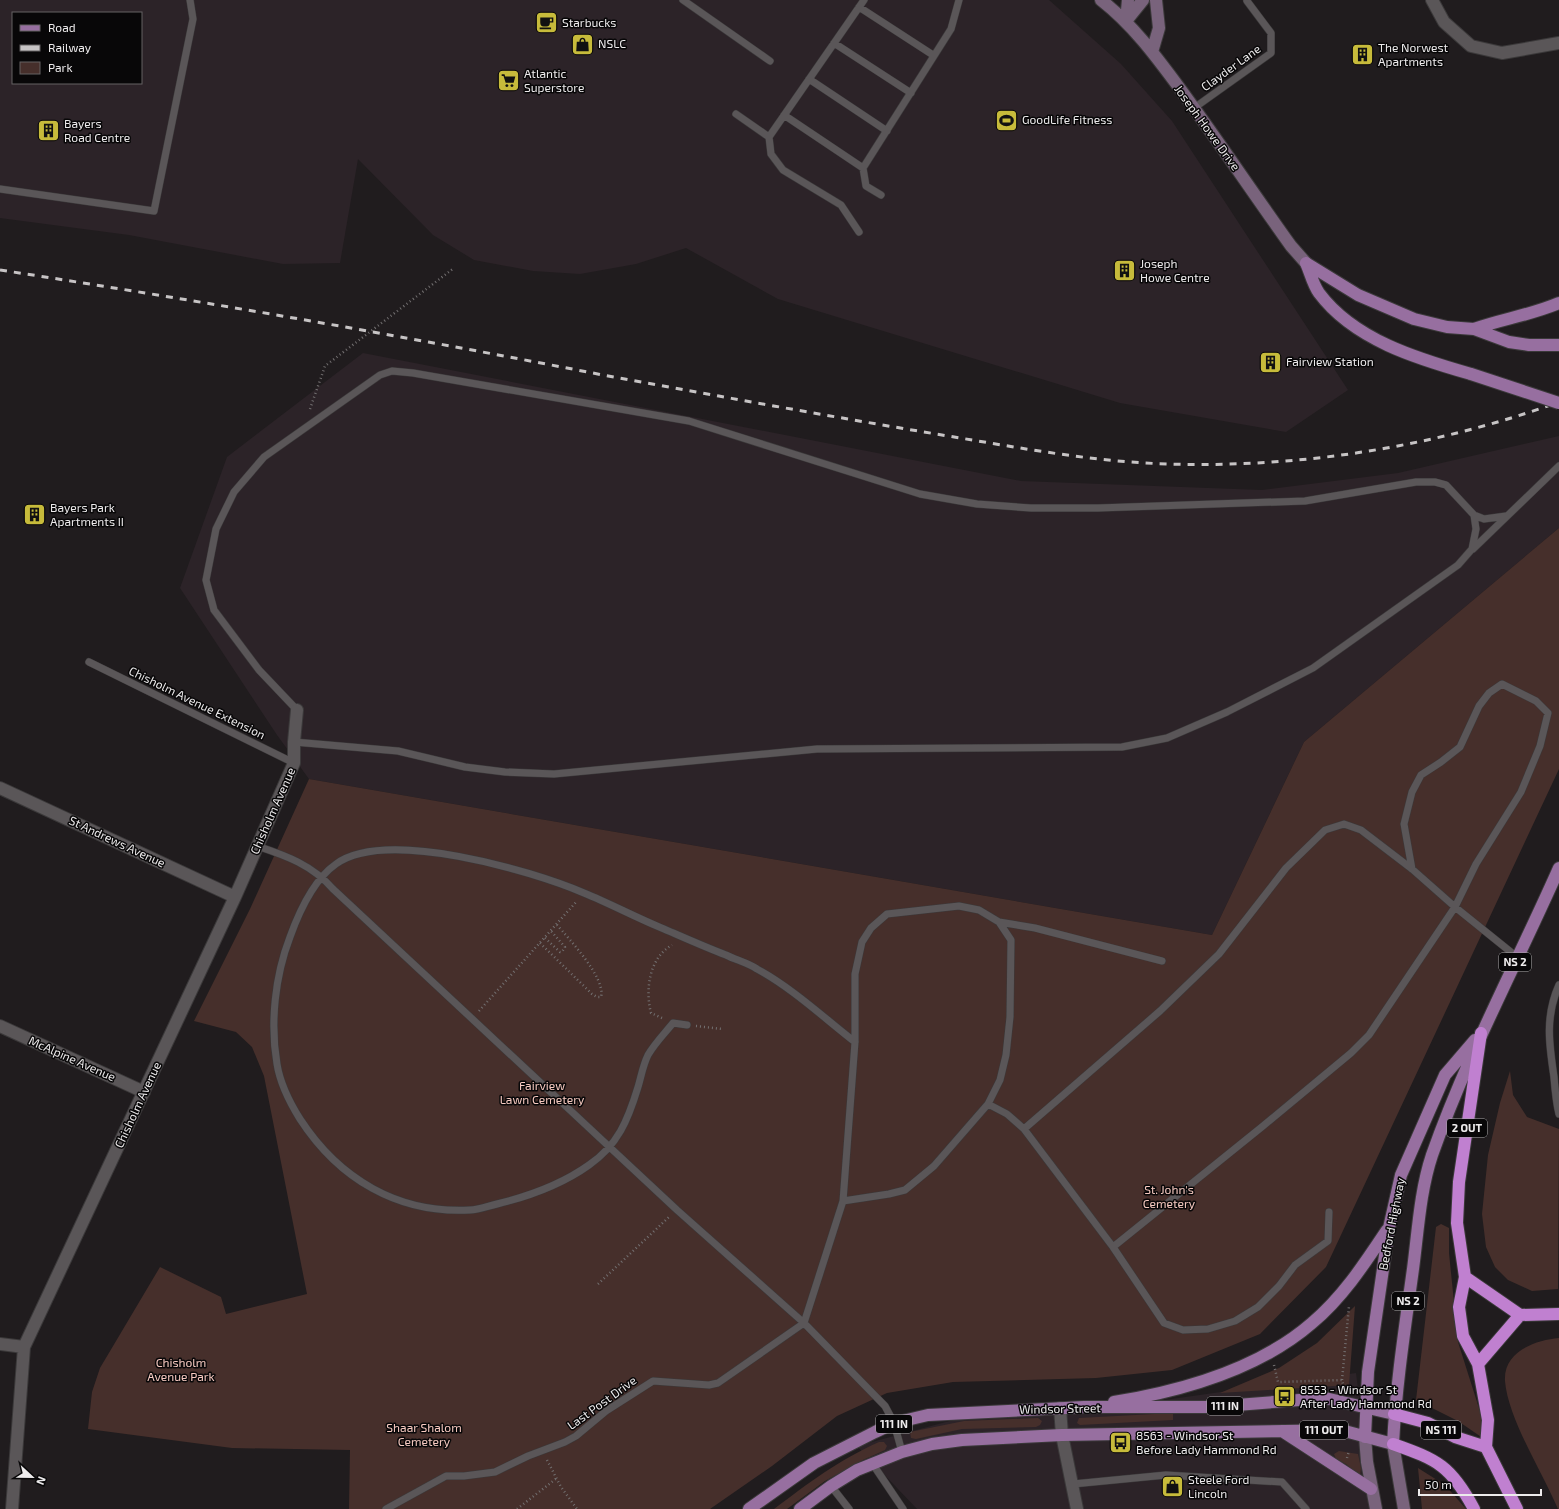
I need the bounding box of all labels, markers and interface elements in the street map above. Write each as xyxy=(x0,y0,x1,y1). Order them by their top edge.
cafe icon: Starbucks xyxy=(533,10,559,36)
legend xyxy=(12,12,142,84)
place label: Starbucks xyxy=(562,15,616,29)
text: Road xyxy=(48,20,76,34)
shop icon: NSLC xyxy=(569,31,595,57)
place label: NSLC xyxy=(598,36,626,50)
text: Railway xyxy=(48,40,92,54)
place label: The Norwest Apartments xyxy=(1378,40,1449,68)
street label: Clayder Lane xyxy=(1198,41,1263,93)
building icon: The Norwest Apartments xyxy=(1349,42,1375,68)
text: Park xyxy=(48,60,73,74)
place label: Atlantic Superstore xyxy=(524,66,584,94)
supermarket icon: Atlantic Superstore xyxy=(495,68,521,94)
street label: Joseph Howe Drive xyxy=(1172,82,1244,173)
sports icon: GoodLife Fitness xyxy=(994,107,1020,133)
place label: GoodLife Fitness xyxy=(1022,112,1112,126)
place label: Bayers Road Centre xyxy=(64,116,130,144)
building icon: Bayers Road Centre xyxy=(36,118,62,144)
place label: Joseph Howe Centre xyxy=(1140,256,1210,284)
building icon: Joseph Howe Centre xyxy=(1112,258,1138,284)
building icon: Fairview Station xyxy=(1258,349,1284,375)
place label: Fairview Station xyxy=(1286,354,1374,368)
place label: Bayers Park Apartments II xyxy=(50,500,124,528)
building icon: Bayers Park Apartments II xyxy=(22,502,48,528)
street label: Chisholm Avenue Extension xyxy=(127,663,268,741)
street label: Chisholm Avenue xyxy=(247,765,297,856)
street label: St Andrews Avenue xyxy=(67,813,168,870)
road number: NS 2 xyxy=(1499,953,1531,971)
street label: McAlpine Avenue xyxy=(27,1033,118,1083)
street label: Chisholm Avenue xyxy=(111,1059,163,1150)
park label: Fairview Lawn Cemetery xyxy=(500,1078,585,1106)
road number: 2 OUT xyxy=(1447,1119,1487,1137)
street label: Bedford Highway xyxy=(1375,1176,1407,1271)
park label: St. John's Cemetery xyxy=(1143,1182,1196,1210)
road number: NS 2 xyxy=(1392,1292,1424,1310)
park label: Chisholm Avenue Park xyxy=(147,1355,215,1383)
street label: Last Post Drive xyxy=(564,1372,639,1432)
place label: 8553 - Windsor St After Lady Hammond Rd xyxy=(1300,1382,1432,1410)
bus stop icon: 8553 - Windsor St After Lady Hammond Rd xyxy=(1272,1384,1298,1410)
road number: 111 IN xyxy=(1207,1397,1243,1415)
street label: Windsor Street xyxy=(1019,1400,1101,1416)
road number: 111 IN xyxy=(876,1415,912,1433)
park label: Shaar Shalom Cemetery xyxy=(386,1420,462,1448)
road number: 111 OUT xyxy=(1300,1421,1348,1439)
road number: NS 111 xyxy=(1421,1421,1461,1439)
place label: 8563 - Windsor St Before Lady Hammond Rd xyxy=(1136,1428,1277,1456)
bus stop icon: 8563 - Windsor St Before Lady Hammond Rd xyxy=(1107,1430,1133,1456)
north arrow xyxy=(12,1457,52,1497)
scale bar xyxy=(1419,1471,1541,1497)
place label: Steele Ford Lincoln xyxy=(1188,1472,1249,1500)
shop icon: Steele Ford Lincoln xyxy=(1159,1474,1185,1500)
text: N xyxy=(34,1475,49,1487)
text: 50 m xyxy=(1425,1477,1452,1491)

